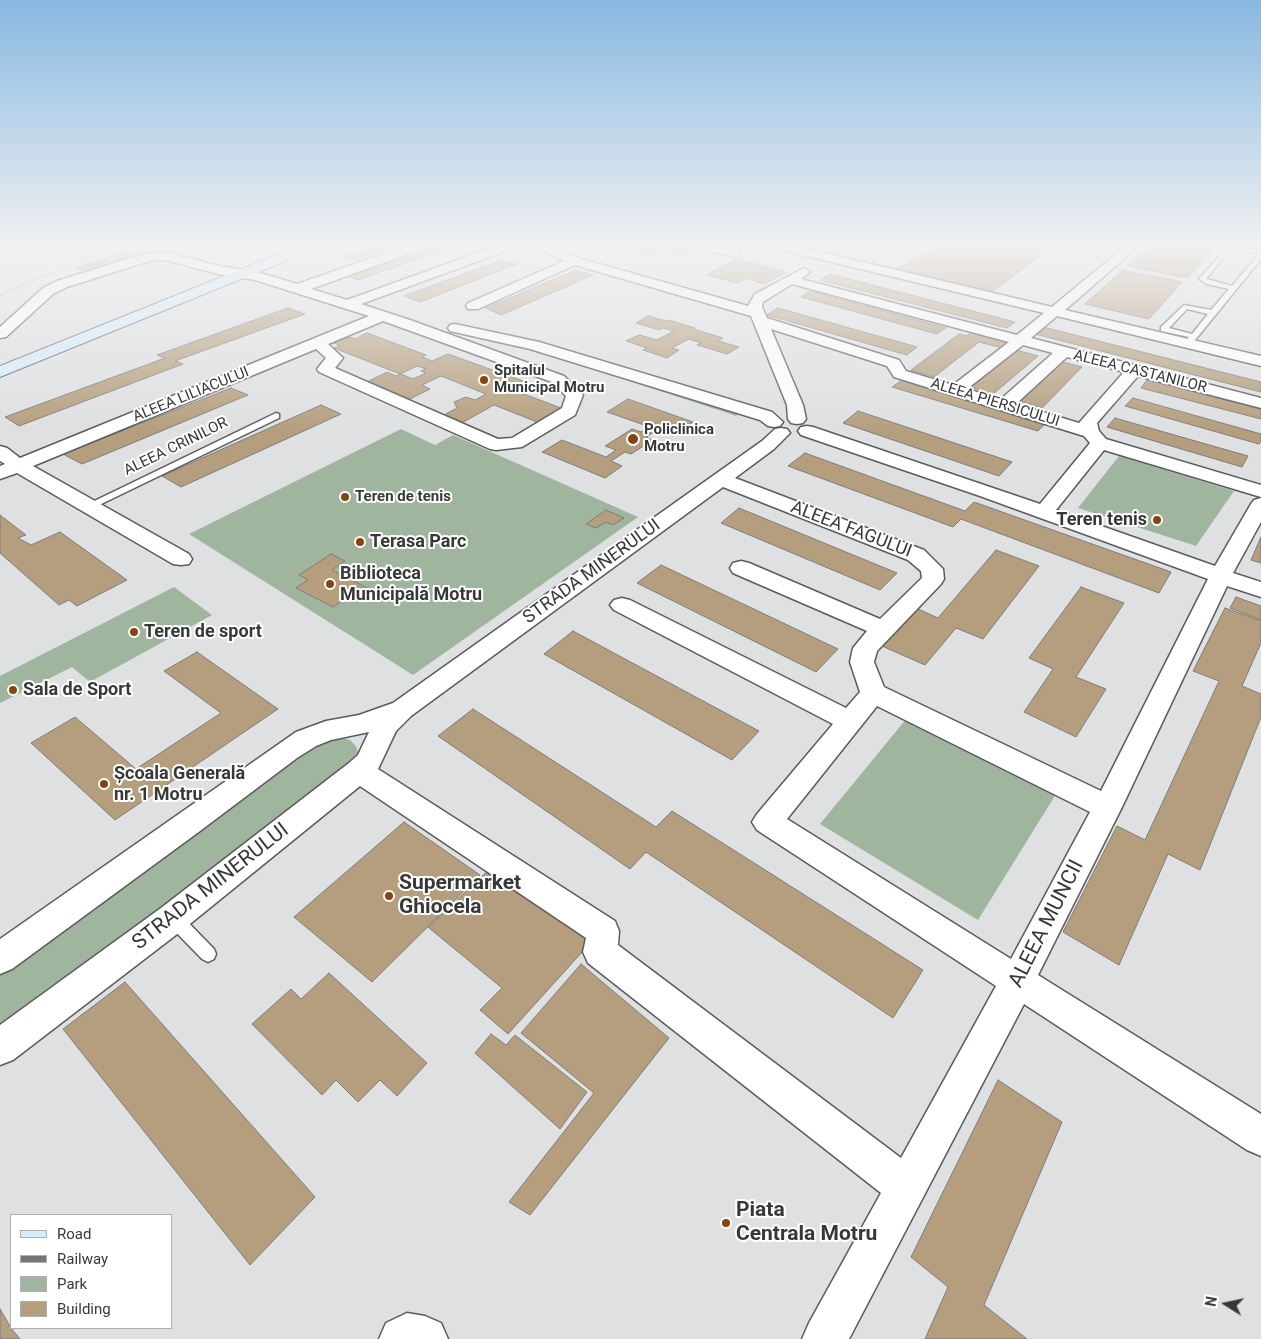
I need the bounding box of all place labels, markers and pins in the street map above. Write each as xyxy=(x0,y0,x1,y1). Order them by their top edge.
place label: Spitalul Municipal Motru xyxy=(494,362,604,397)
marker: Spitalul Municipal Motru xyxy=(478,374,490,386)
place label: Policlinica Motru xyxy=(644,421,714,456)
marker: Policlinica Motru xyxy=(626,432,640,446)
place label: Teren de tenis xyxy=(355,488,451,506)
marker: Teren de tenis xyxy=(339,491,351,503)
place label: Teren tenis xyxy=(1056,509,1147,531)
marker: Teren tenis xyxy=(1151,514,1163,526)
place label: Terasa Parc xyxy=(370,531,466,553)
marker: Terasa Parc xyxy=(354,536,366,548)
place label: Biblioteca Municipală Motru xyxy=(340,563,482,606)
marker: Biblioteca Municipală Motru xyxy=(324,578,336,590)
place label: Teren de sport xyxy=(144,621,262,643)
marker: Teren de sport xyxy=(128,626,140,638)
place label: Sala de Sport xyxy=(23,679,131,701)
marker: Sala de Sport xyxy=(7,684,19,696)
place label: Școala Generală nr. 1 Motru xyxy=(114,763,245,806)
marker: Școala Generală nr. 1 Motru xyxy=(98,778,110,790)
place label: Supermarket Ghiocela xyxy=(399,871,521,921)
marker: Supermarket Ghiocela xyxy=(383,890,395,902)
place label: Piata Centrala Motru xyxy=(736,1198,877,1248)
marker: Piata Centrala Motru xyxy=(720,1217,732,1229)

